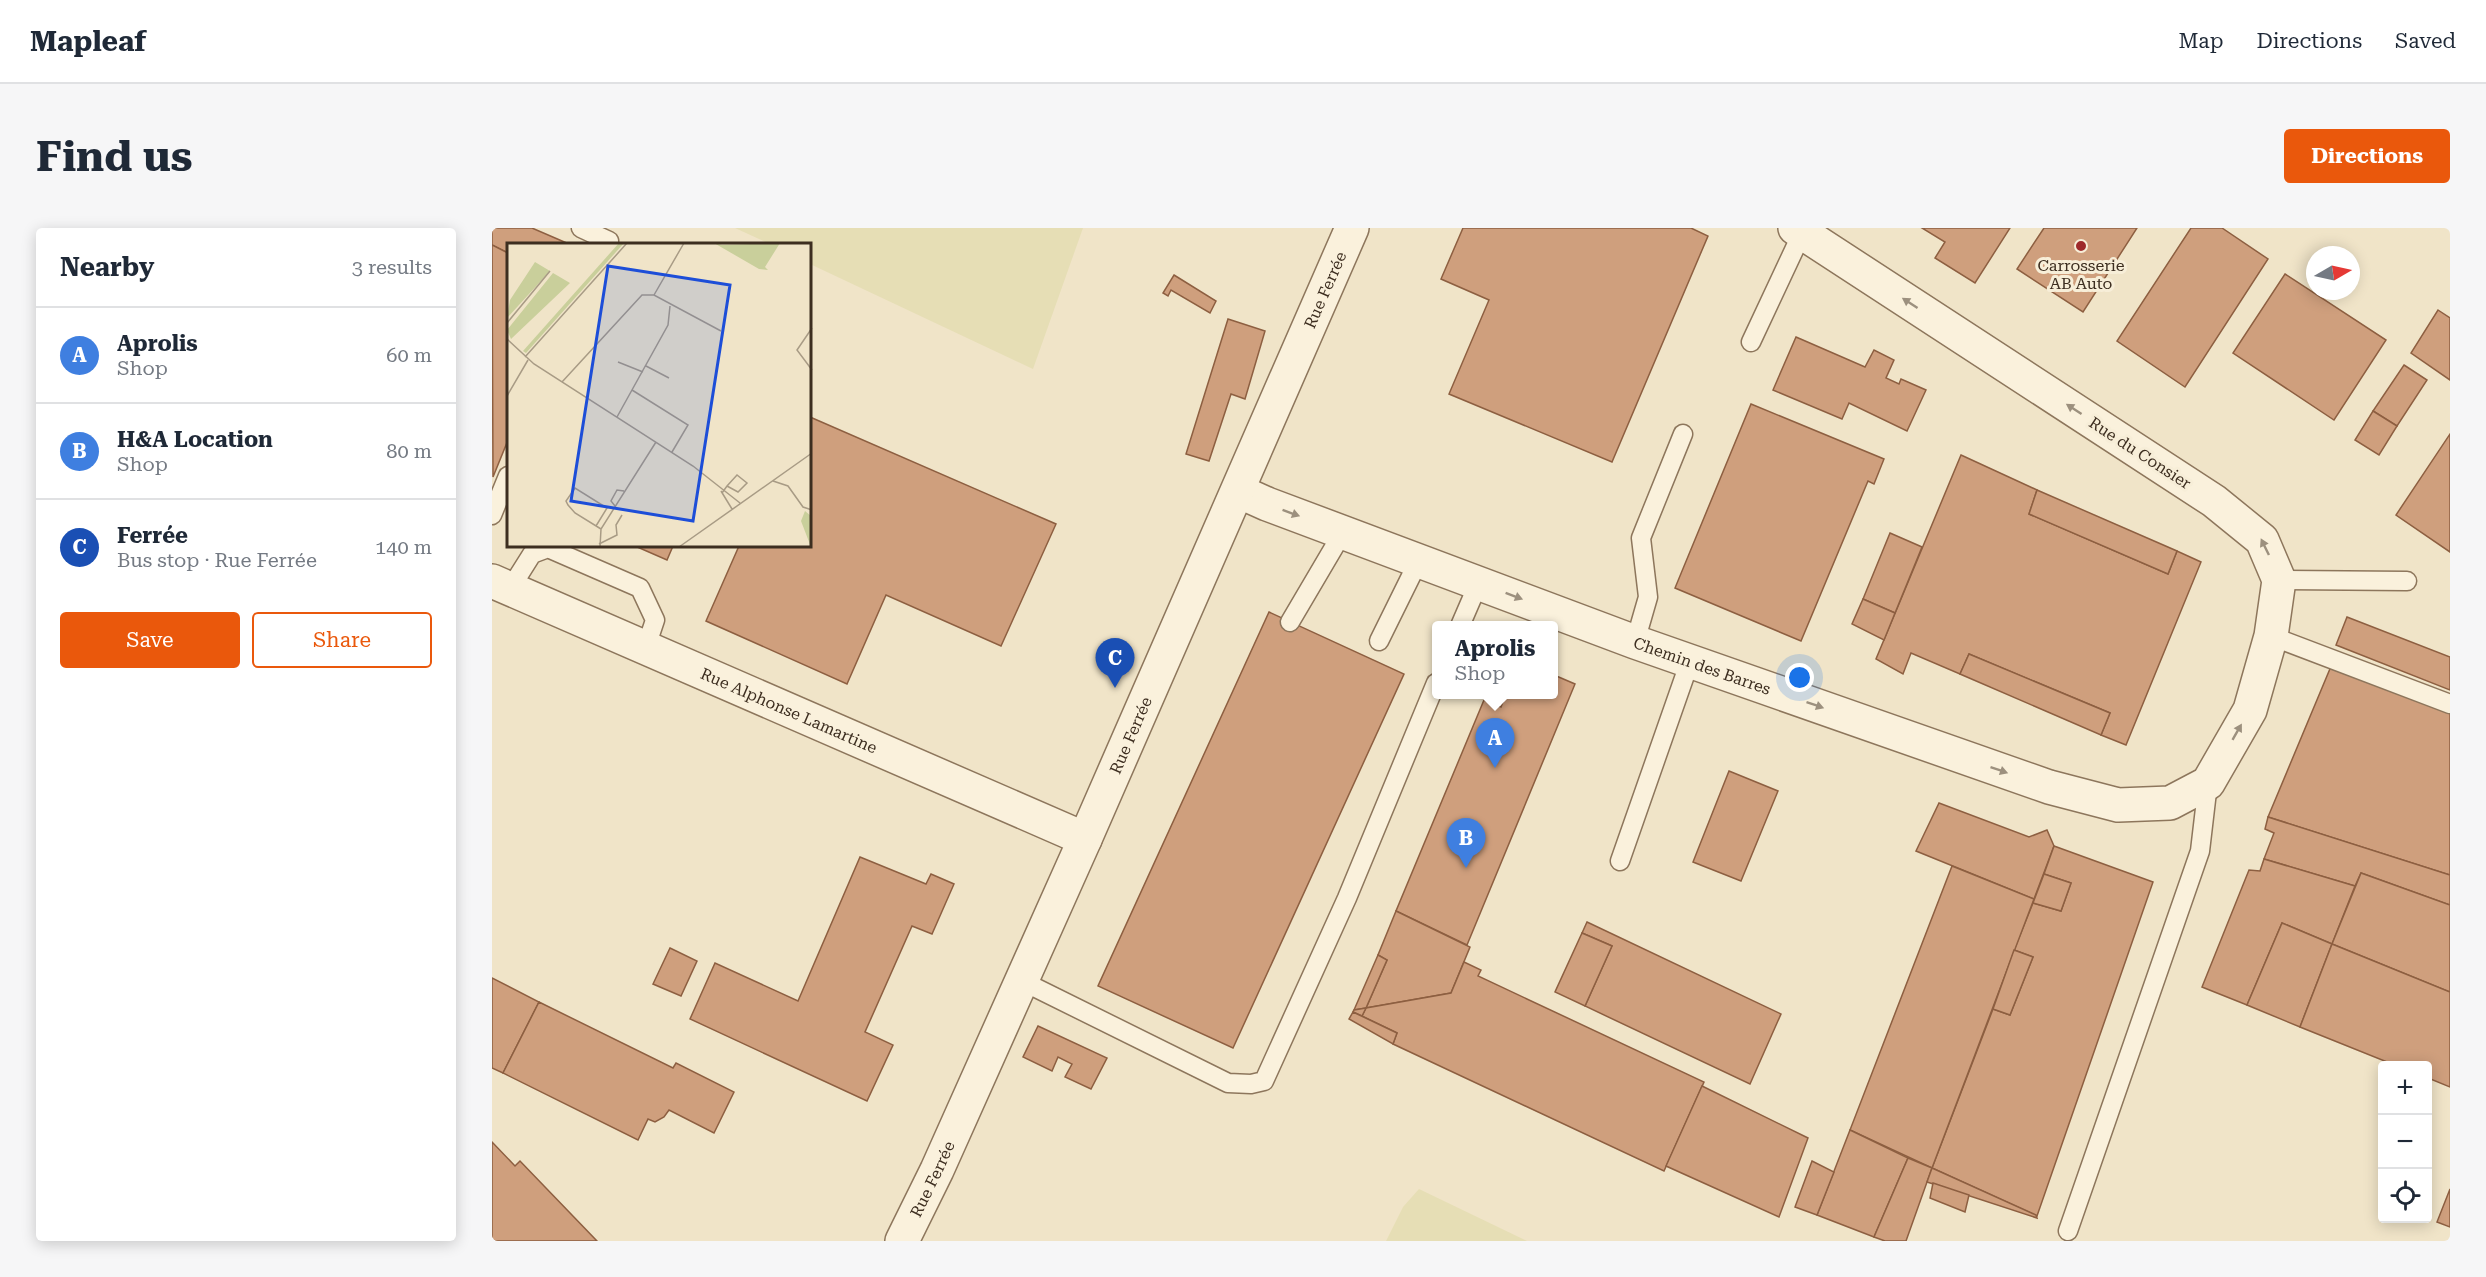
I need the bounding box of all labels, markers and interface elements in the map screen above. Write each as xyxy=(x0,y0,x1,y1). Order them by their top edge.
text: Mapleaf xyxy=(30,25,146,58)
text: Map xyxy=(2179,29,2223,53)
text: Directions xyxy=(2256,29,2362,53)
text: Saved xyxy=(2395,29,2456,53)
button: Directions xyxy=(2284,129,2450,183)
text: Find us xyxy=(36,132,193,181)
marker: Carrosserie AB Auto xyxy=(2074,239,2088,253)
inset map xyxy=(507,243,812,548)
north arrow xyxy=(2306,246,2360,300)
street label: Rue Ferrée xyxy=(1300,248,1350,331)
text: Nearby xyxy=(60,252,154,282)
text: 3 results xyxy=(352,255,432,279)
place label: Carrosserie AB Auto xyxy=(2037,256,2125,293)
one-way arrow xyxy=(1903,297,1919,309)
text: Aprolis xyxy=(117,331,198,356)
text: A xyxy=(72,343,87,367)
text: 60 m xyxy=(386,343,432,367)
text: Shop xyxy=(117,356,168,380)
one-way arrow xyxy=(2066,404,2082,415)
street label: Rue du Consier xyxy=(2085,413,2195,493)
text: H&A Location xyxy=(117,427,273,452)
text: B xyxy=(72,439,87,463)
text: 80 m xyxy=(386,439,432,463)
text: Shop xyxy=(117,452,168,476)
one-way arrow xyxy=(1283,509,1301,519)
text: Ferrée xyxy=(117,523,188,548)
text: C xyxy=(73,535,87,559)
text: 140 m xyxy=(375,535,432,559)
one-way arrow xyxy=(2260,539,2269,556)
text: Bus stop · Rue Ferrée xyxy=(117,548,317,572)
one-way arrow xyxy=(1505,591,1523,601)
button: Save xyxy=(60,612,240,668)
button: Share xyxy=(252,612,432,668)
popup xyxy=(1432,621,1558,699)
street label: Chemin des Barres xyxy=(1631,633,1774,698)
text: Aprolis xyxy=(1455,636,1535,661)
pin: C xyxy=(1096,638,1134,688)
text: Shop xyxy=(1455,661,1505,685)
your location xyxy=(1785,663,1814,692)
street label: Rue Alphonse Lamartine xyxy=(698,664,880,757)
street label: Rue Ferrée xyxy=(1105,694,1156,777)
one-way arrow xyxy=(1806,701,1824,711)
pin: A xyxy=(1476,718,1514,768)
one-way arrow xyxy=(2232,723,2242,740)
one-way arrow xyxy=(1990,765,2008,775)
pin: B xyxy=(1446,818,1486,868)
map controls xyxy=(2378,1061,2432,1223)
button: + xyxy=(2378,1061,2432,1115)
button: − xyxy=(2378,1115,2432,1169)
street label: Rue Ferrée xyxy=(906,1138,958,1220)
button: locate xyxy=(2378,1169,2432,1223)

